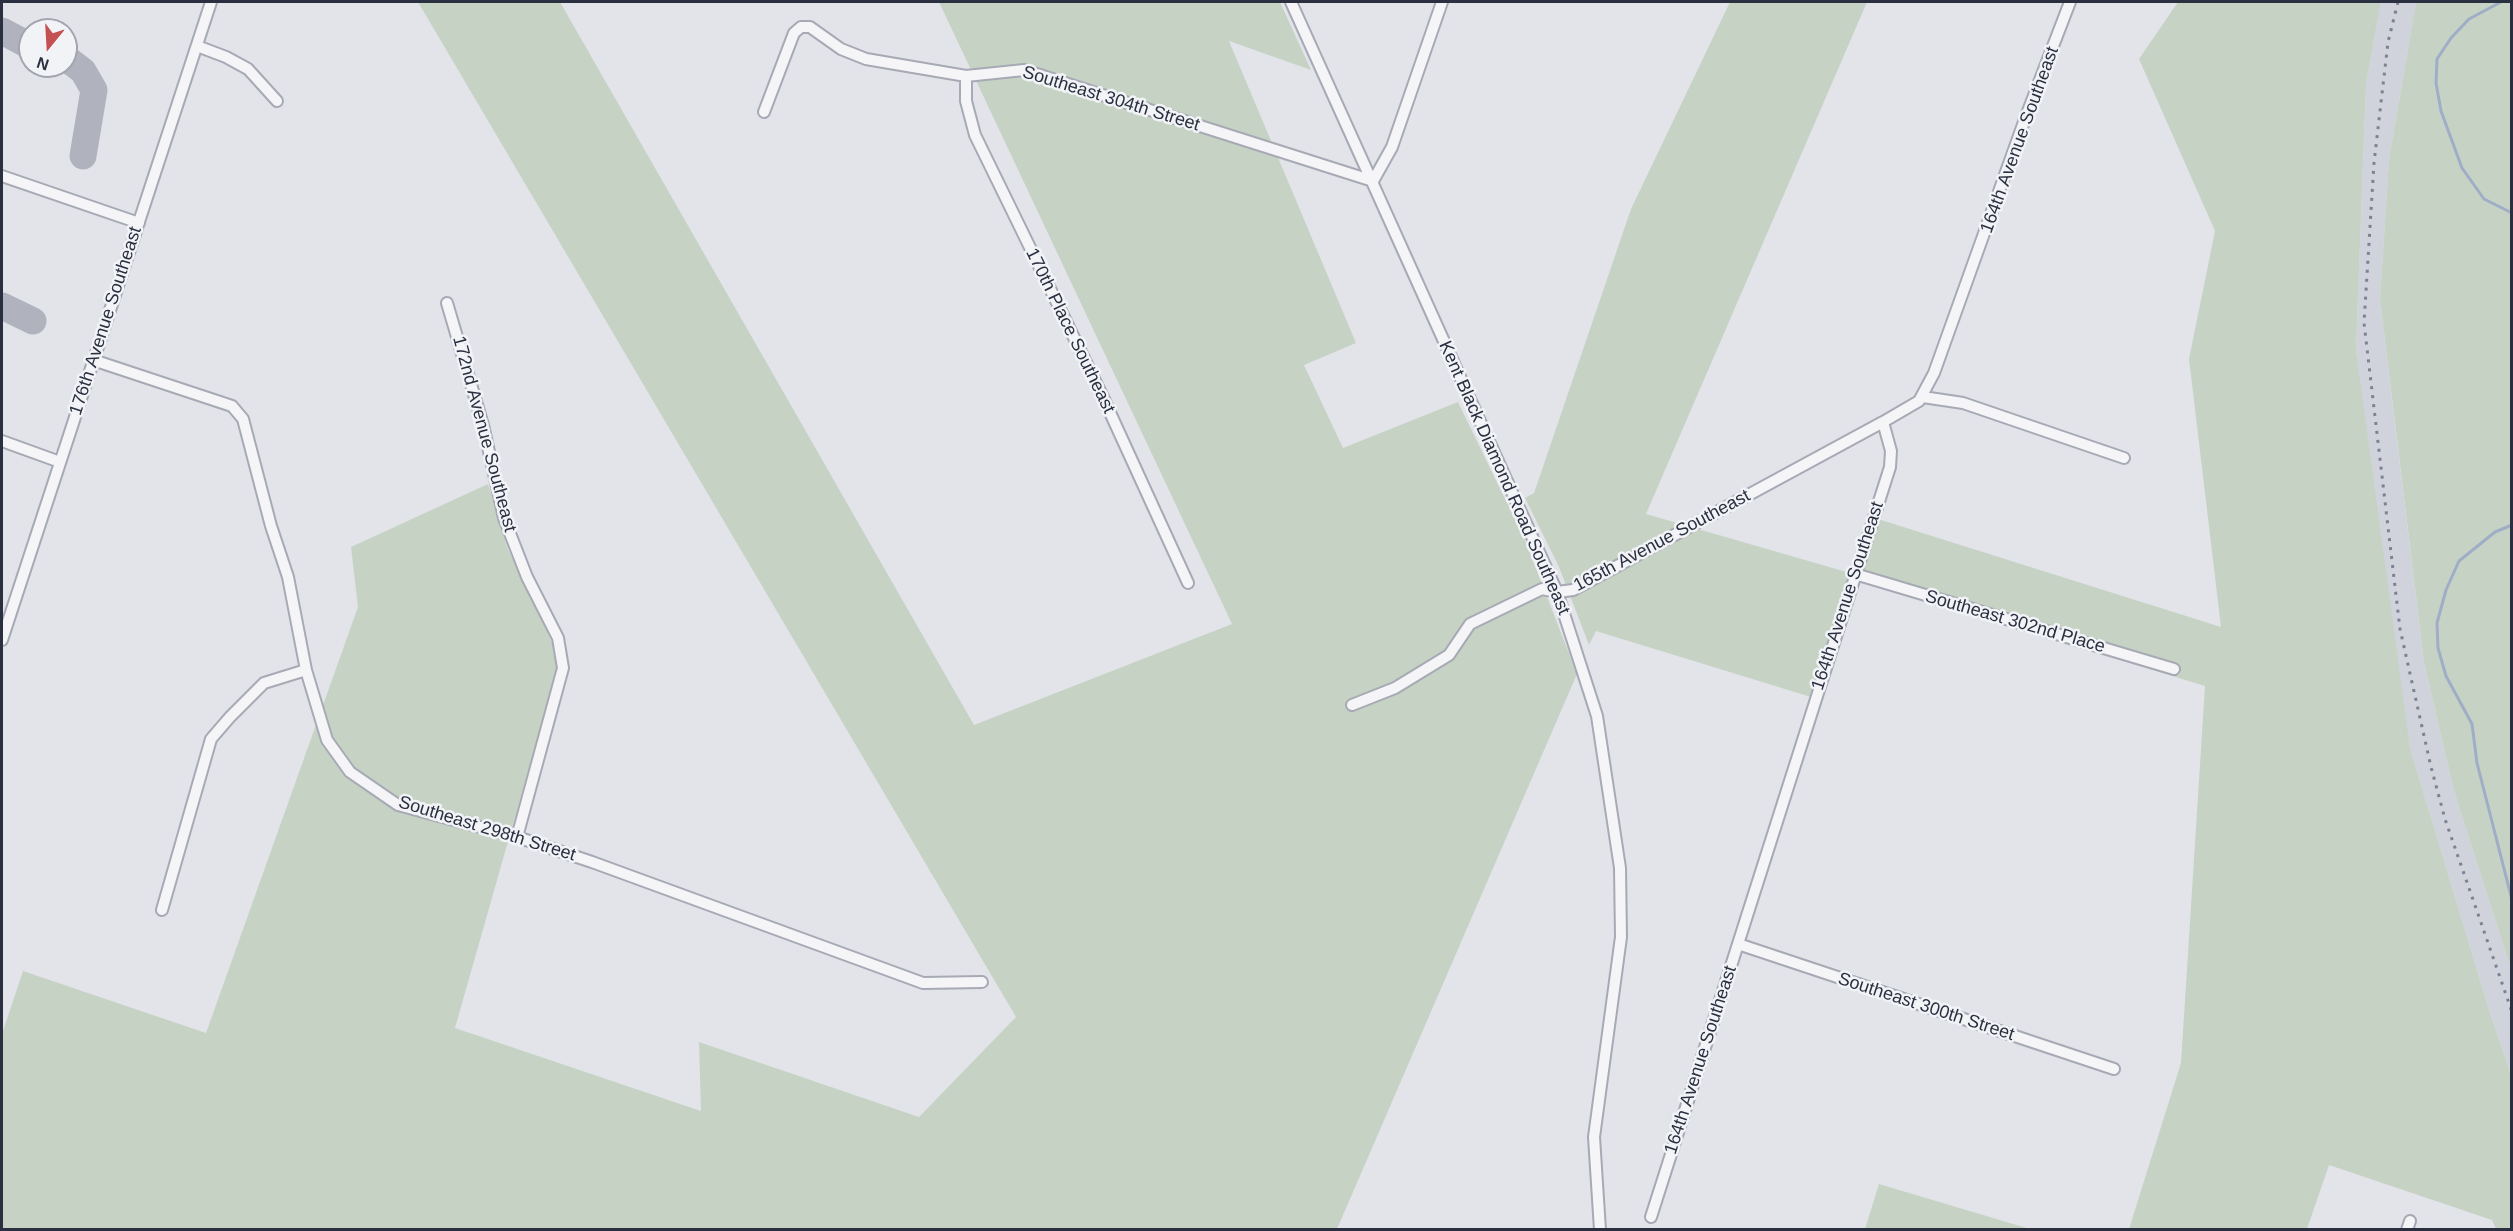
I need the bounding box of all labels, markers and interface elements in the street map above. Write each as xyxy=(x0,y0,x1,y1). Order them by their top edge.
north arrow xyxy=(18,18,78,78)
street label: 164th Avenue Southeast xyxy=(1976,44,2064,236)
text: N xyxy=(35,54,51,74)
street label: Southeast 304th Street xyxy=(1020,62,1202,136)
street label: 176th Avenue Southeast xyxy=(65,224,147,418)
street label: 170th Place Southeast xyxy=(1021,245,1119,417)
street label: 172nd Avenue Southeast xyxy=(447,334,521,534)
street label: Kent Black Diamond Road Southeast xyxy=(1434,338,1574,618)
street label: 165th Avenue Southeast xyxy=(1570,485,1754,597)
street label: 164th Avenue Southeast xyxy=(1807,499,1889,693)
street label: Southeast 302nd Place xyxy=(1923,586,2107,658)
street label: Southeast 298th Street xyxy=(396,792,578,866)
street label: 164th Avenue Southeast xyxy=(1660,963,1742,1157)
street label: Southeast 300th Street xyxy=(1835,968,2017,1046)

